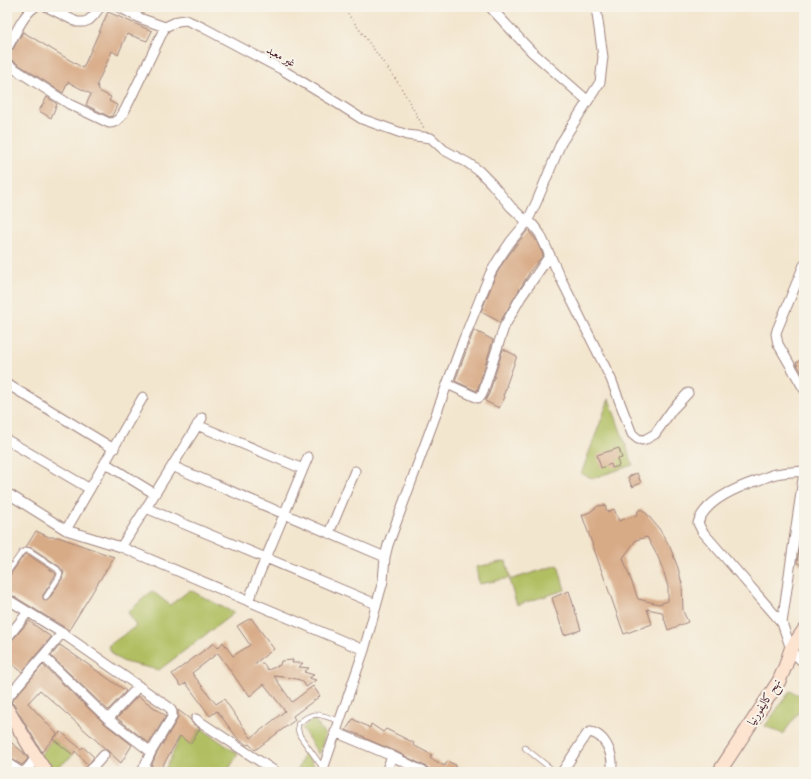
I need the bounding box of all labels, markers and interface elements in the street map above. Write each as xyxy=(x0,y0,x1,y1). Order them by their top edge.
street label: غير معبد xyxy=(263,41,299,71)
street label: نهح كاليفورنيا xyxy=(743,676,787,730)

